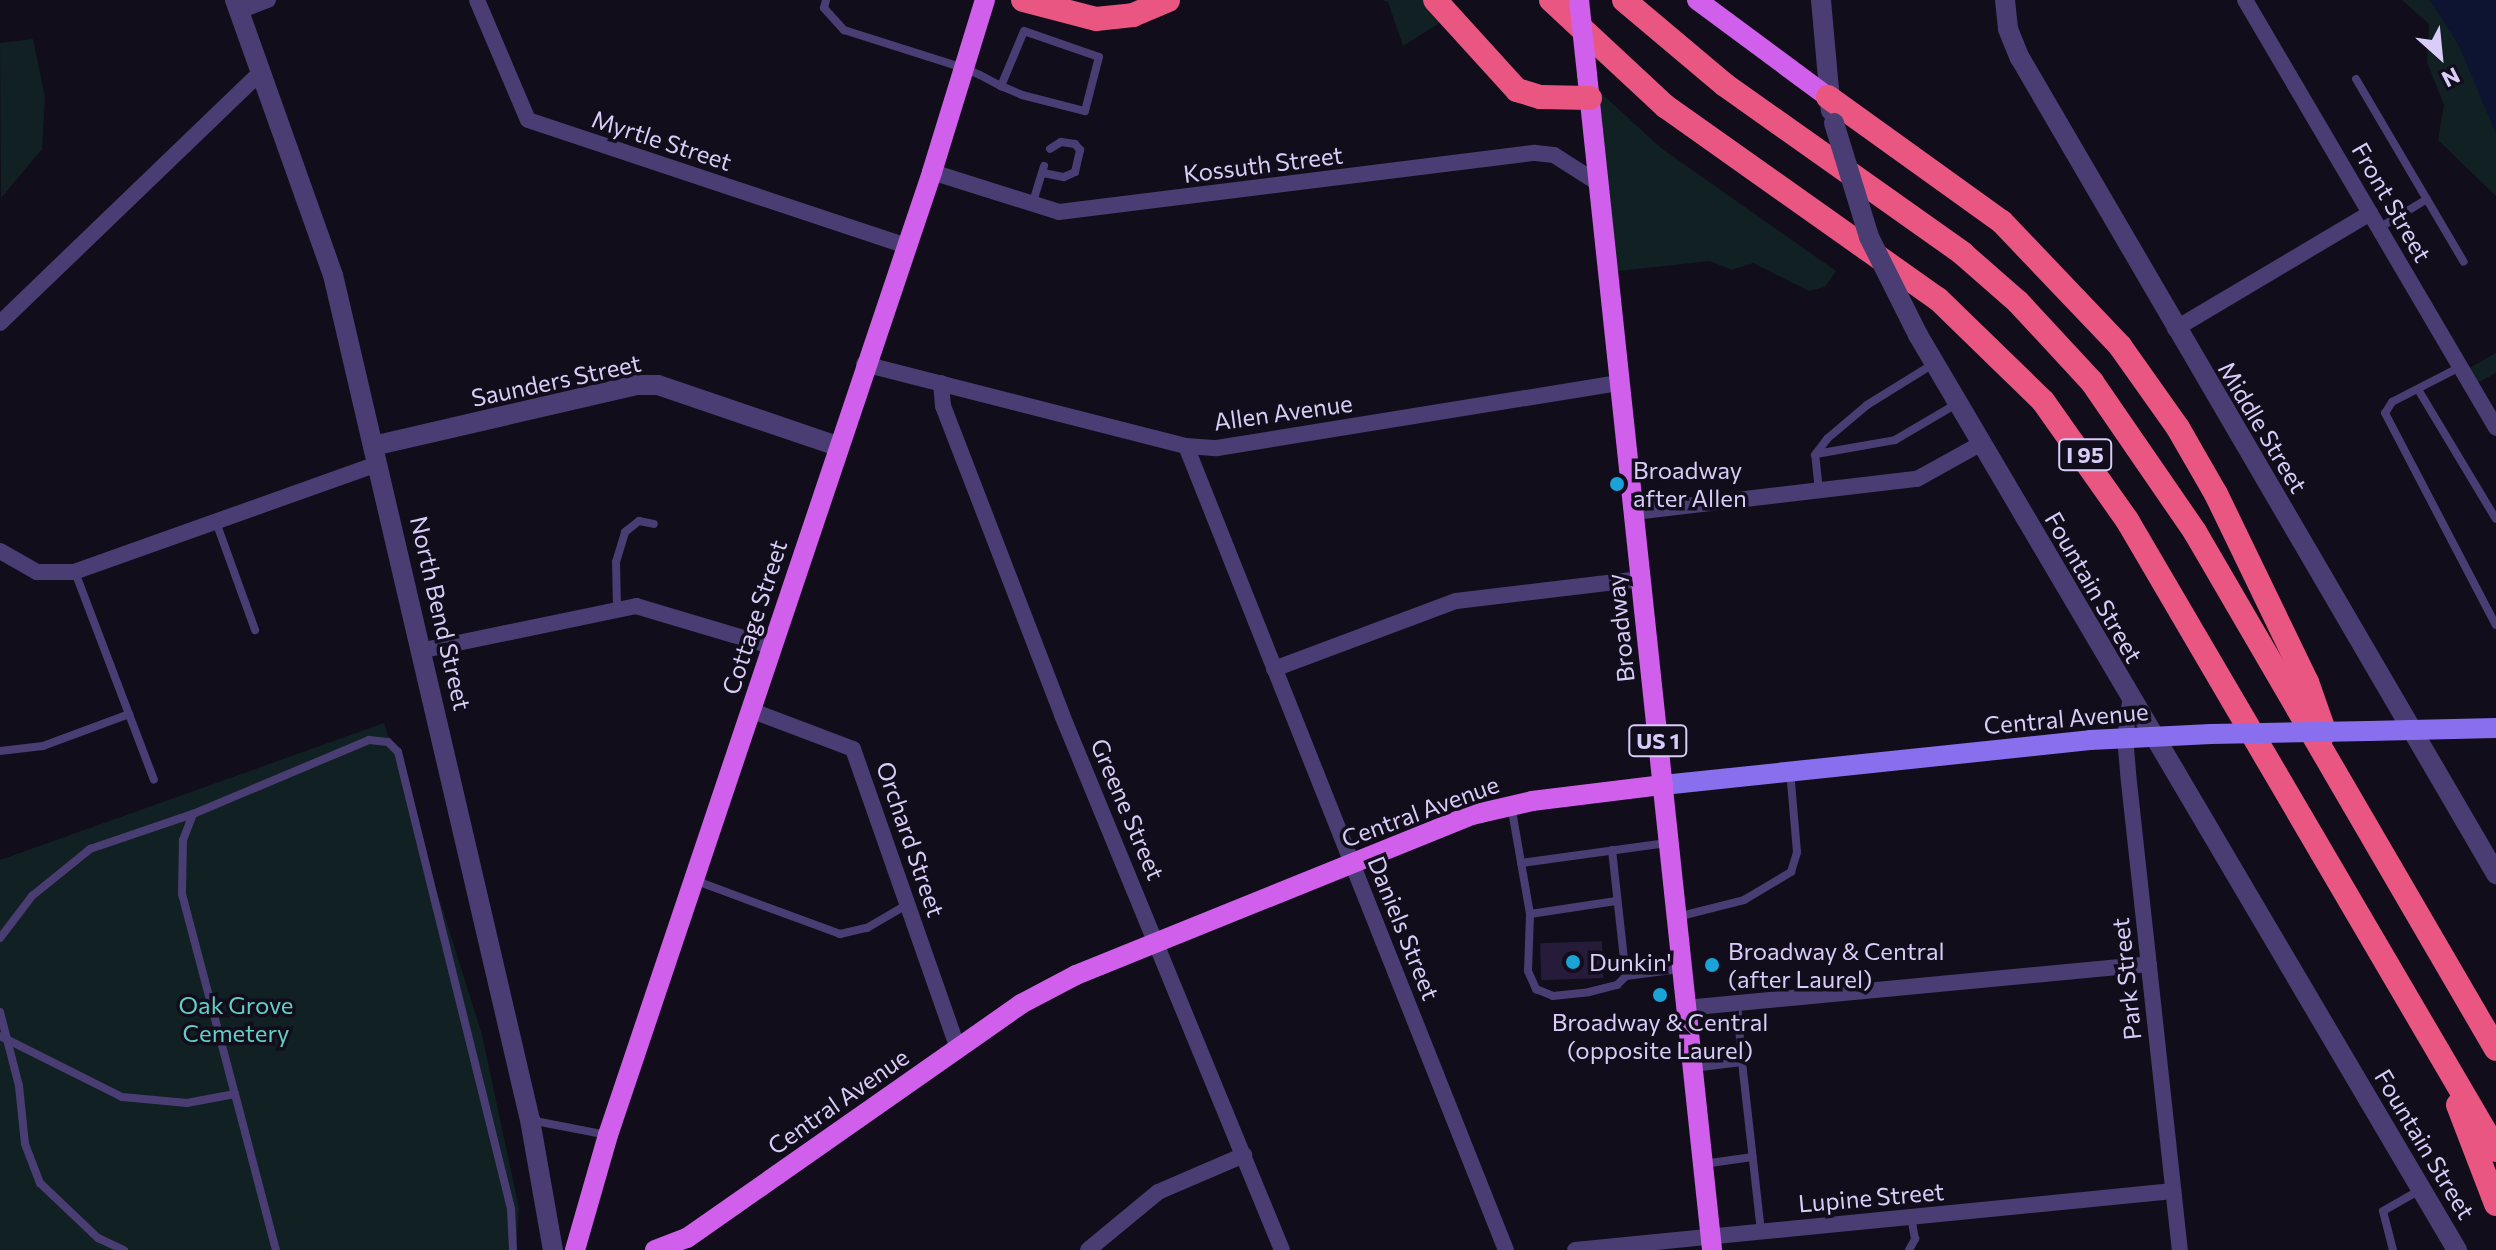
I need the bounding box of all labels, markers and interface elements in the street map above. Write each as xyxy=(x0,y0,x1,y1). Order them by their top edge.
north arrow xyxy=(2400,16,2480,96)
text: N xyxy=(2438,62,2465,94)
street label: Myrtle Street xyxy=(588,104,736,176)
street label: Front Street xyxy=(2346,137,2438,267)
street label: Kossuth Street xyxy=(1182,140,1344,188)
street label: Saunders Street xyxy=(468,348,644,412)
street label: Middle Street xyxy=(2213,356,2313,498)
street label: Allen Avenue xyxy=(1212,388,1354,436)
road number: I 95 xyxy=(2057,437,2113,473)
place label: Broadway after Allen xyxy=(1633,456,1747,512)
marker: Broadway after Allen xyxy=(1608,475,1626,493)
street label: Fountain Street xyxy=(2039,506,2149,668)
street label: North Bend Street xyxy=(405,513,477,713)
street label: Cottage Street xyxy=(715,536,793,698)
street label: Broadway xyxy=(1600,572,1640,684)
street label: Central Avenue xyxy=(1982,696,2150,740)
road number: US 1 xyxy=(1628,723,1688,759)
street label: Greene Street xyxy=(1085,734,1171,884)
street label: Orchard Street xyxy=(871,758,951,920)
street label: Central Avenue xyxy=(1337,769,1503,853)
street label: Daniels Street xyxy=(1362,852,1446,1004)
street label: Park Street xyxy=(2105,917,2147,1041)
place label: Broadway & Central (after Laurel) xyxy=(1728,937,1945,993)
place label: Dunkin' xyxy=(1589,948,1672,976)
marker: Dunkin' xyxy=(1564,953,1582,971)
marker: Broadway & Central (after Laurel) xyxy=(1703,956,1721,974)
marker: Broadway & Central (opposite Laurel) xyxy=(1651,986,1669,1004)
park label: Oak Grove Cemetery xyxy=(179,991,293,1047)
place label: Broadway & Central (opposite Laurel) xyxy=(1552,1008,1768,1064)
street label: Central Avenue xyxy=(762,1042,914,1160)
street label: Fountain Street xyxy=(2369,1064,2481,1224)
street label: Lupine Street xyxy=(1797,1176,1945,1218)

